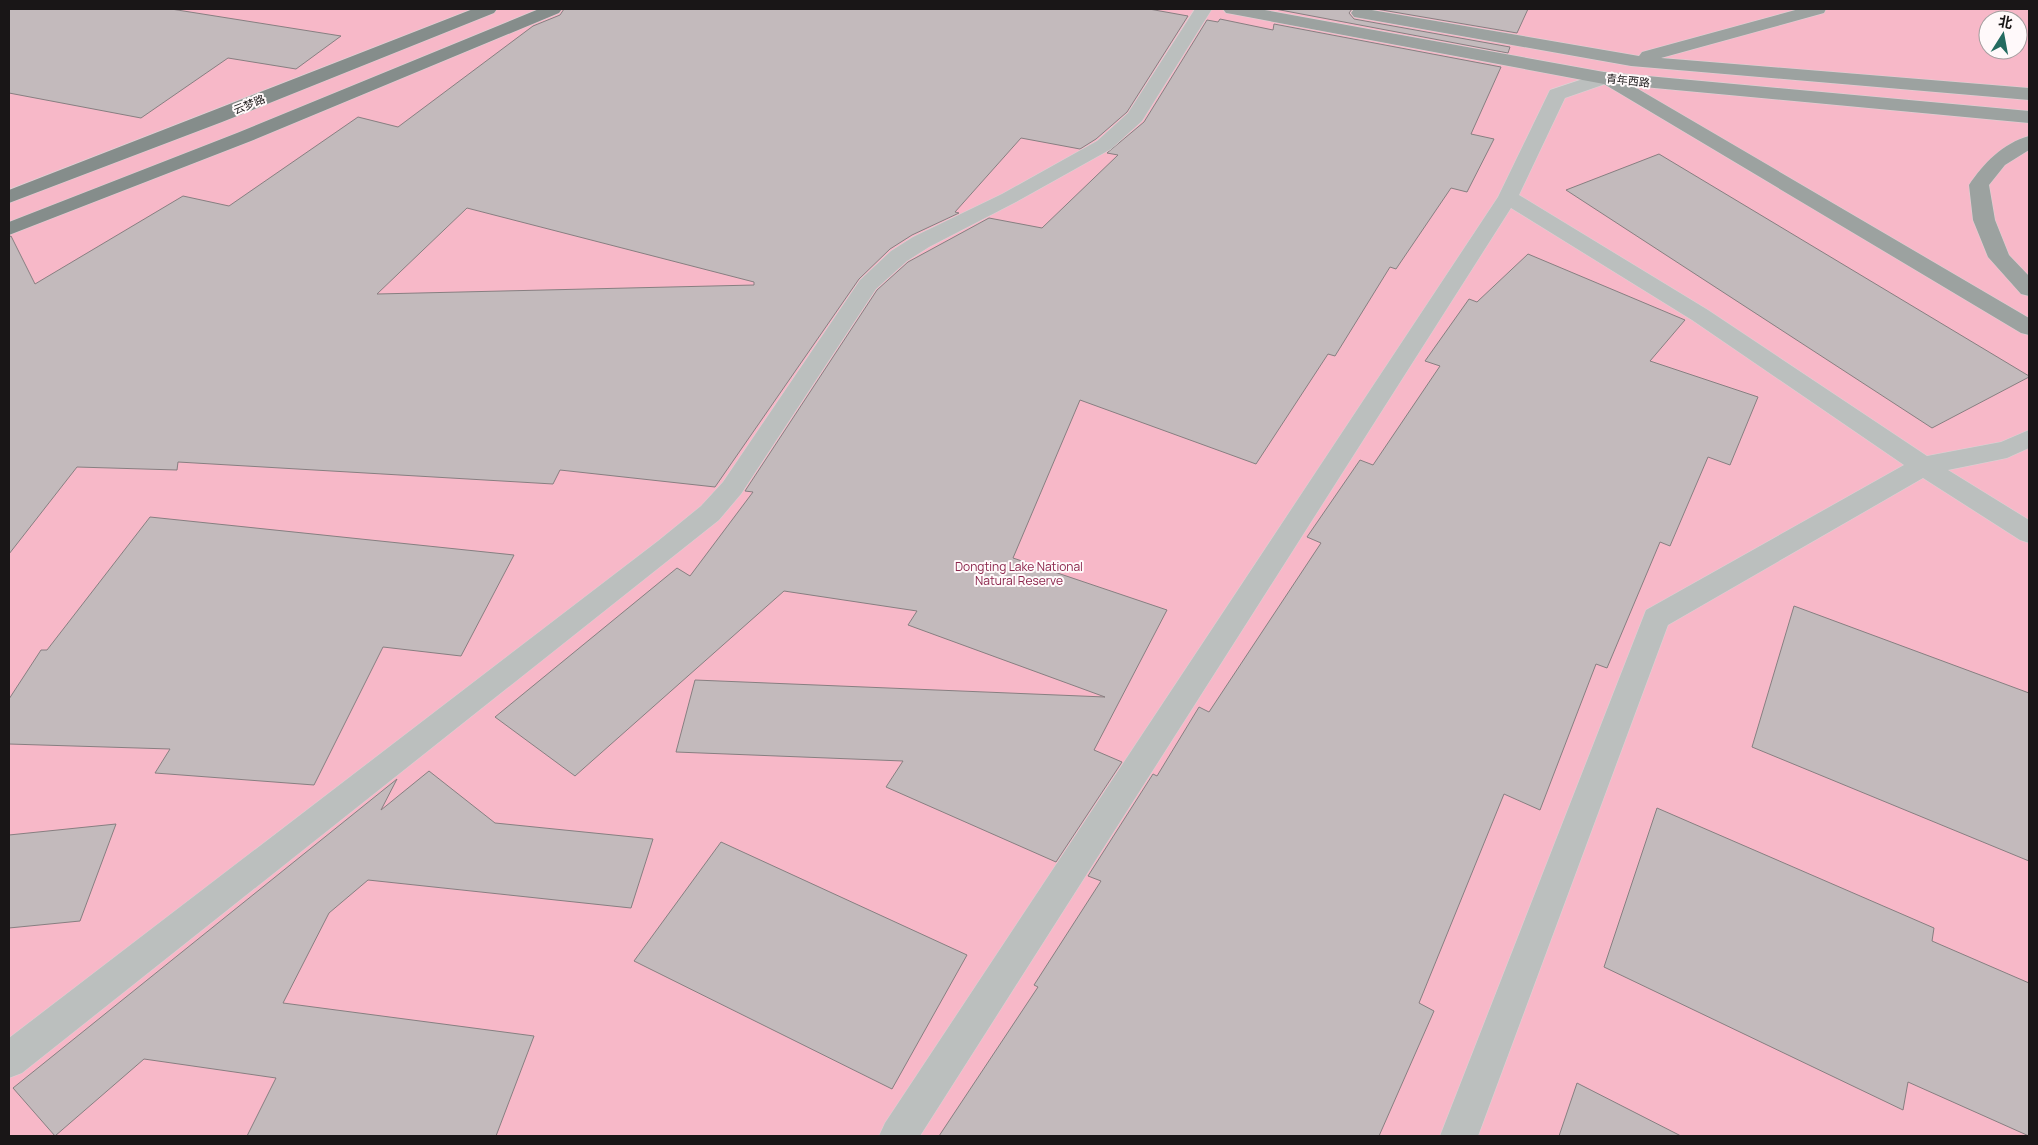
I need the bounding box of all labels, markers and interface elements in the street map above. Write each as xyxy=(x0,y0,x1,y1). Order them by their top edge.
north arrow xyxy=(1978,10,2028,60)
text: 北 xyxy=(1997,11,2014,32)
street label: 青年西路 xyxy=(1605,70,1651,90)
street label: 云梦路 xyxy=(231,91,267,117)
park label: Dongting Lake National Natural Reserve xyxy=(955,558,1083,589)

